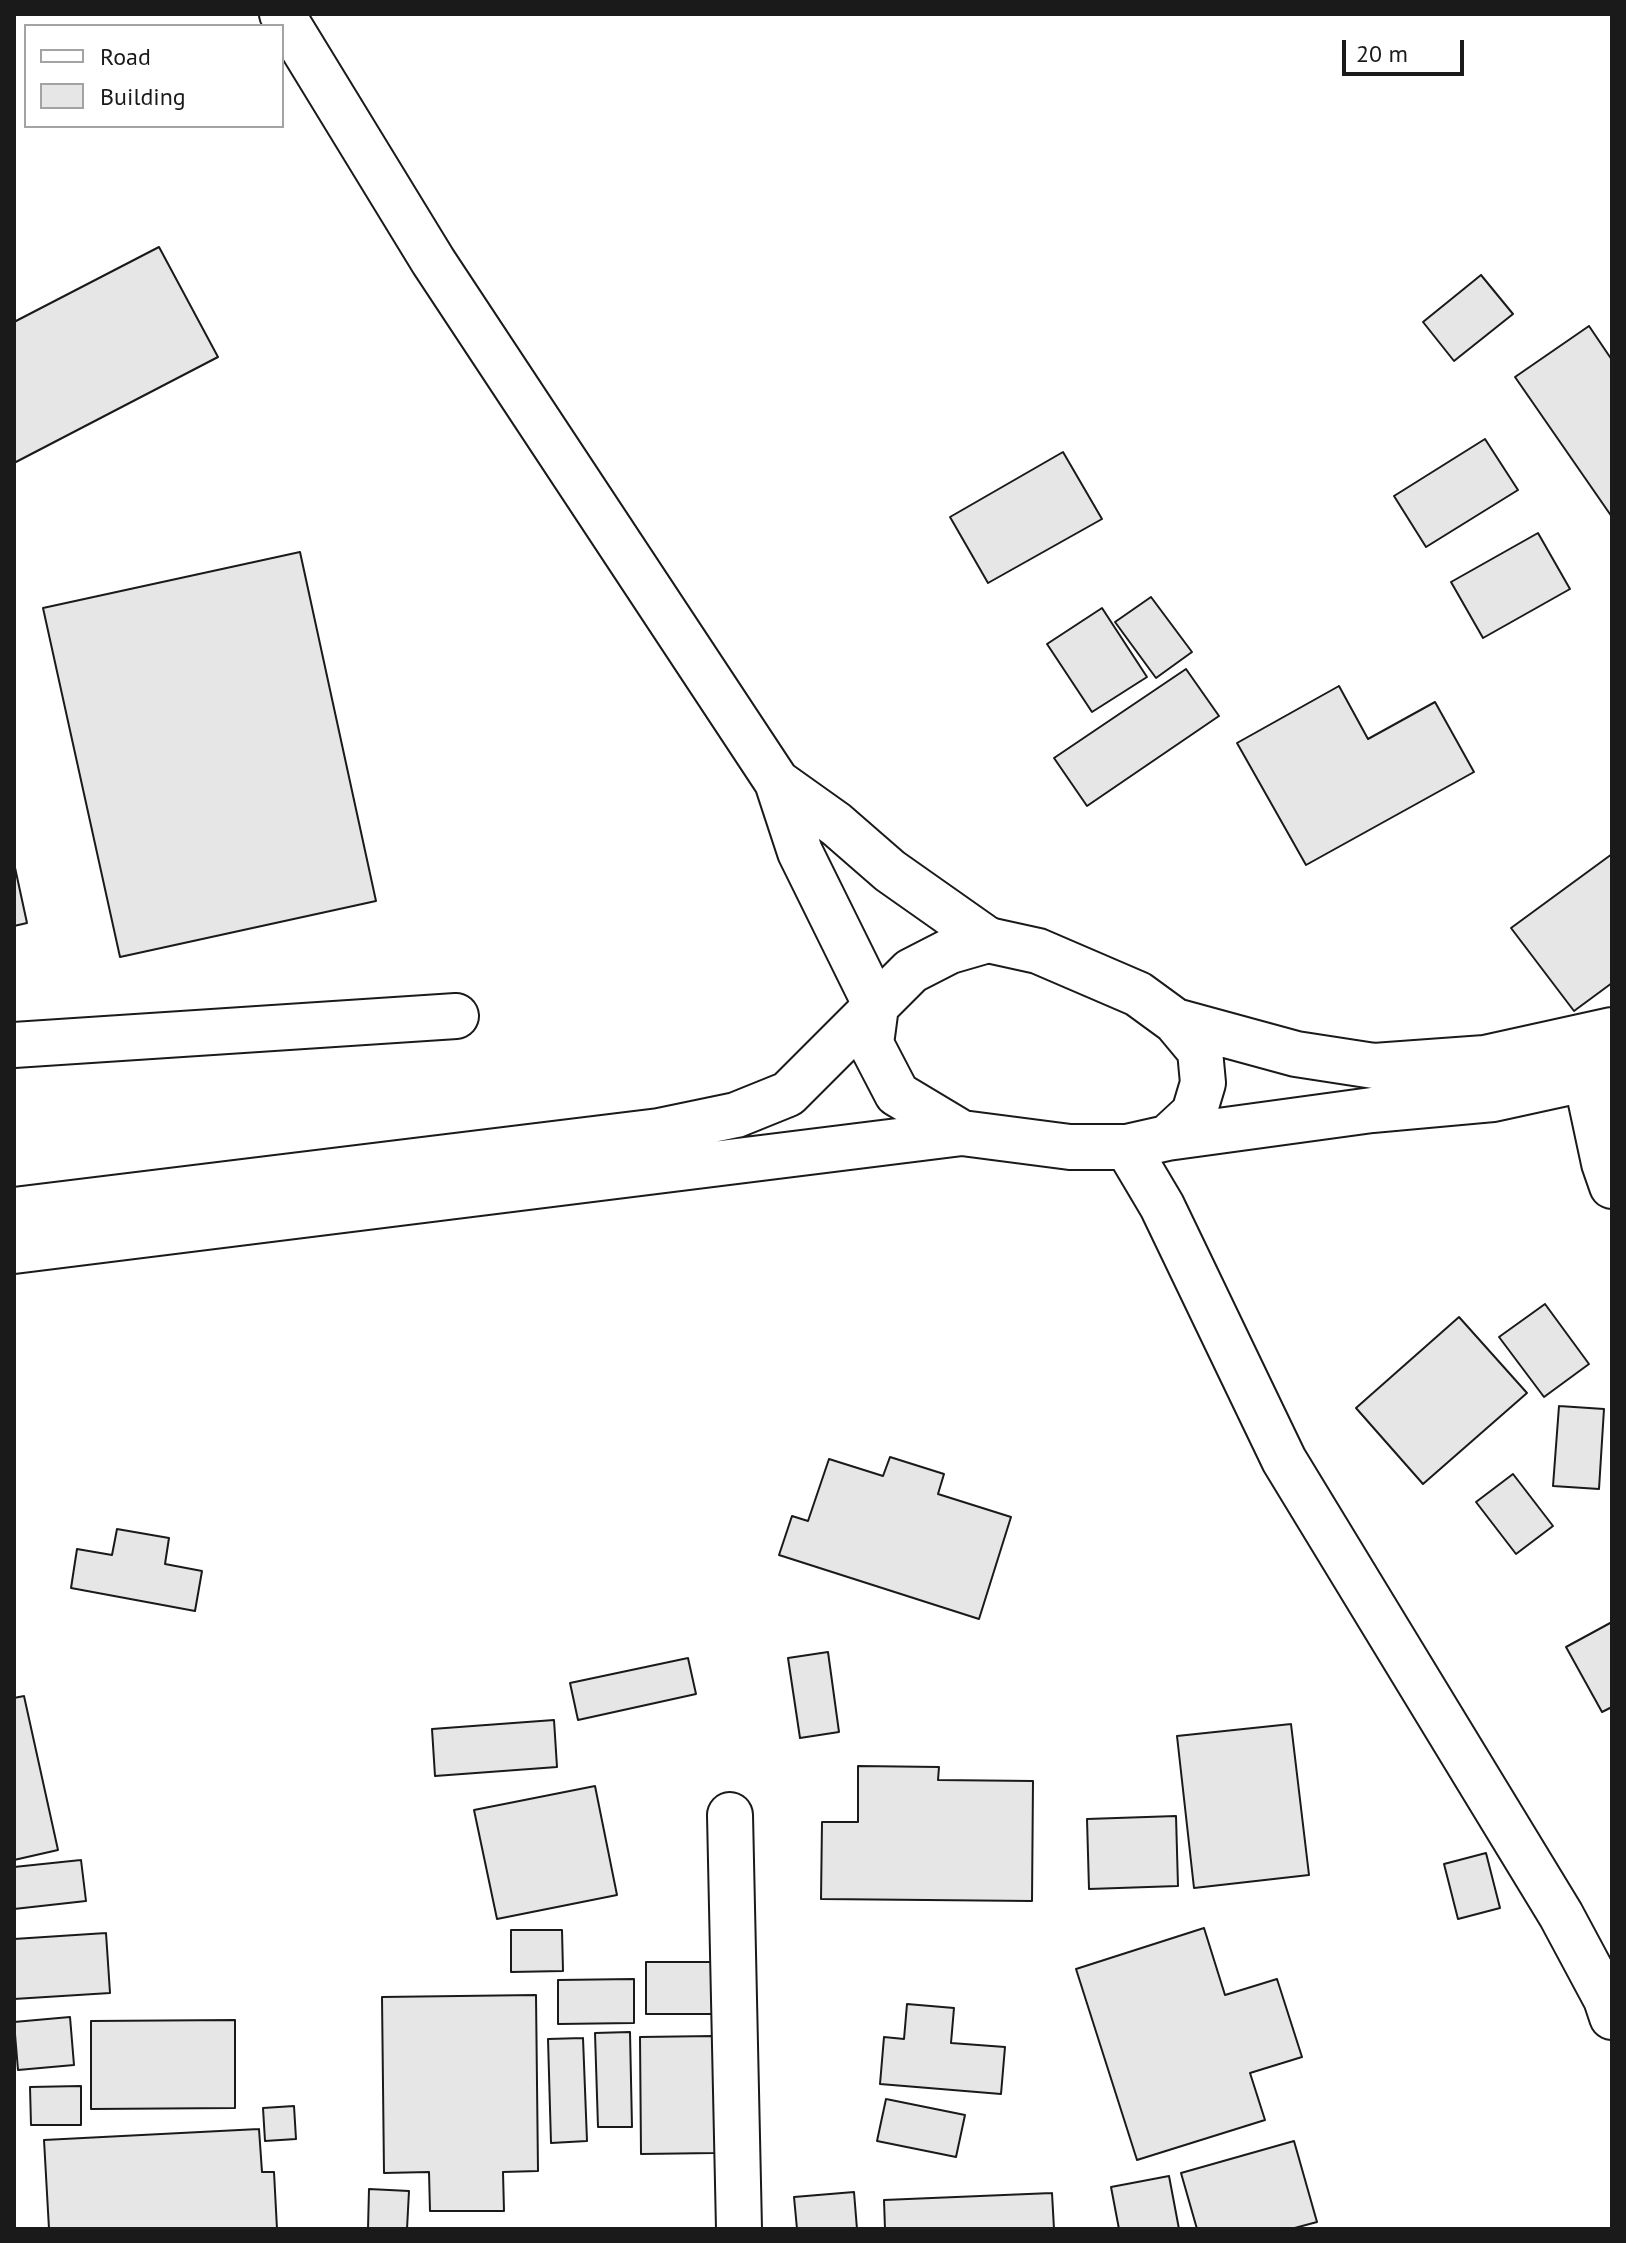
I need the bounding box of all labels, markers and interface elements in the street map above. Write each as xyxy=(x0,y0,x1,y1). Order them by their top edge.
legend xyxy=(24,24,284,128)
scale bar xyxy=(1346,24,1468,74)
text: 20 m xyxy=(1356,38,1408,69)
text: Road xyxy=(100,41,151,72)
text: Building xyxy=(100,81,186,112)

